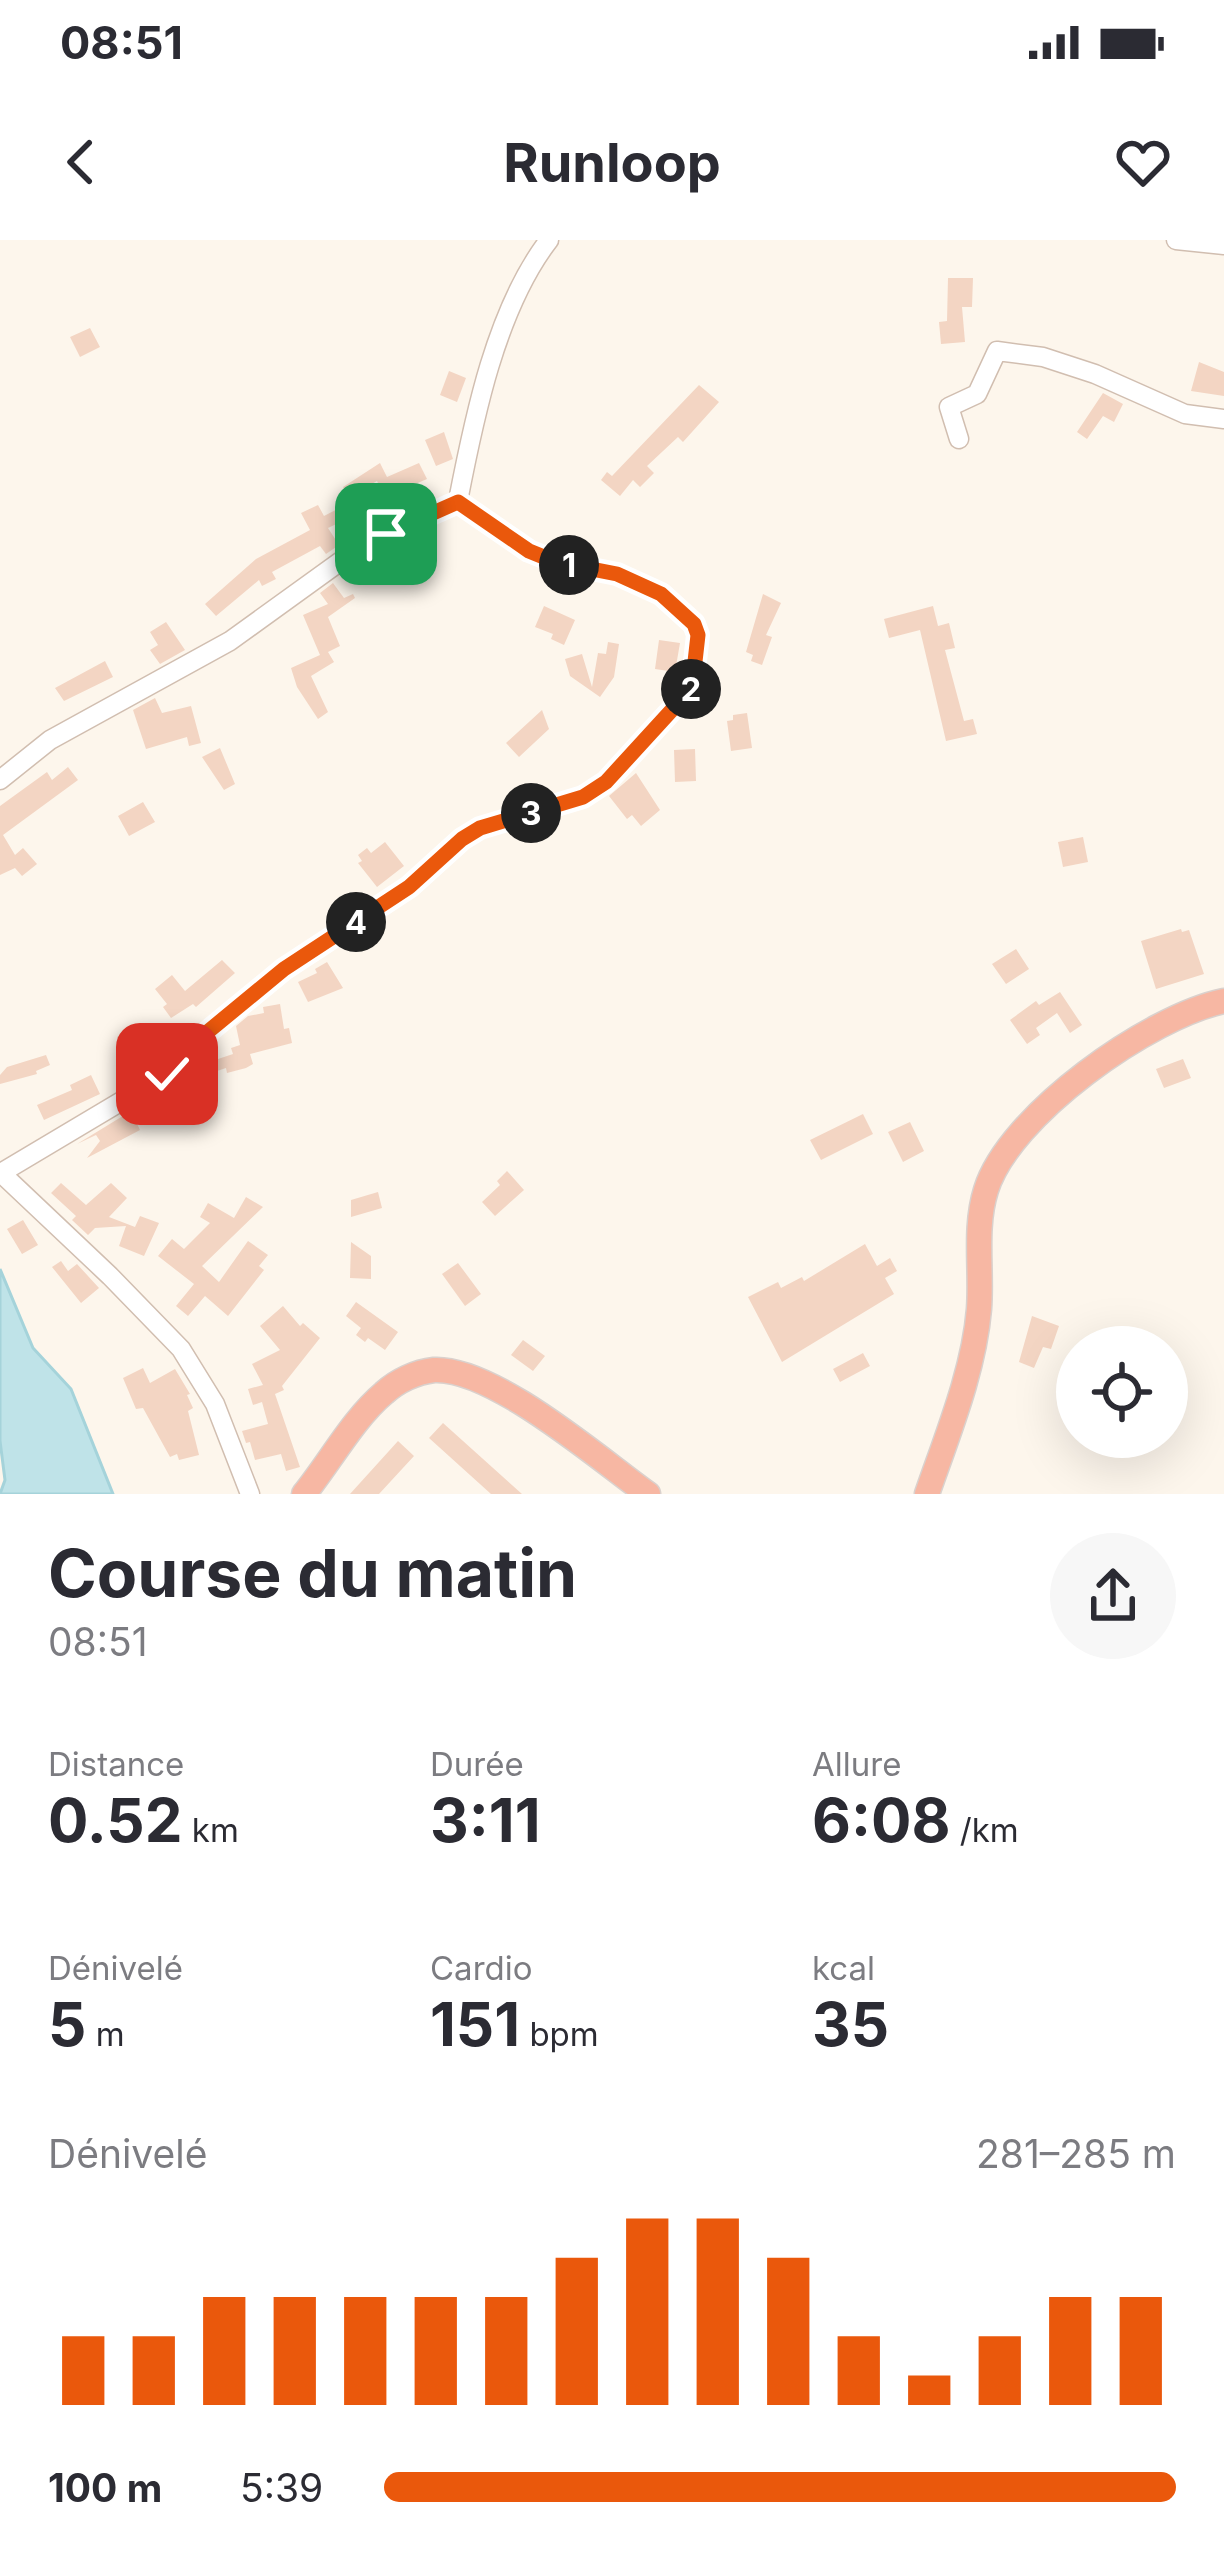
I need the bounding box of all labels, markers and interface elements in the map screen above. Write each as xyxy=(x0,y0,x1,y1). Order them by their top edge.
text: 08:51 xyxy=(60,15,183,70)
icon: back xyxy=(48,129,114,195)
icon: heart xyxy=(1110,129,1176,195)
text: Runloop xyxy=(503,130,721,195)
pin xyxy=(335,483,437,585)
icon: arrive xyxy=(353,501,419,567)
pin: 1 xyxy=(539,535,599,595)
text: 1 xyxy=(562,545,576,585)
pin: 2 xyxy=(661,659,721,719)
text: 2 xyxy=(681,669,701,709)
pin: 3 xyxy=(501,783,561,843)
text: 3 xyxy=(520,793,542,833)
pin: 4 xyxy=(326,892,386,952)
text: 4 xyxy=(345,902,367,942)
pin xyxy=(116,1023,218,1125)
icon: check xyxy=(134,1041,200,1107)
map controls xyxy=(1056,1326,1188,1458)
button: locate xyxy=(1056,1326,1188,1458)
text: Course du matin xyxy=(48,1533,577,1613)
button: share xyxy=(1050,1533,1176,1659)
text: 08:51 xyxy=(48,1618,148,1665)
text: Distance xyxy=(48,1744,184,1784)
text: Durée xyxy=(430,1744,524,1784)
text: Allure xyxy=(812,1744,901,1784)
text: 0.52 xyxy=(48,1784,183,1856)
text: 3:11 xyxy=(430,1784,541,1856)
text: 6:08 xyxy=(812,1784,951,1856)
text: km xyxy=(183,1810,239,1850)
text: /km xyxy=(951,1810,1019,1850)
text: Dénivelé xyxy=(48,1948,183,1988)
text: Cardio xyxy=(430,1948,533,1988)
text: kcal xyxy=(812,1948,875,1988)
text: 5 xyxy=(48,1988,86,2060)
text: 151 xyxy=(430,1988,520,2060)
text: 35 xyxy=(812,1988,889,2060)
text: m xyxy=(86,2014,125,2054)
text: bpm xyxy=(520,2014,599,2054)
text: Dénivelé xyxy=(48,2130,207,2177)
text: 281–285 m xyxy=(976,2130,1176,2177)
text: 100 m xyxy=(48,2464,162,2511)
text: 5:39 xyxy=(240,2464,323,2511)

